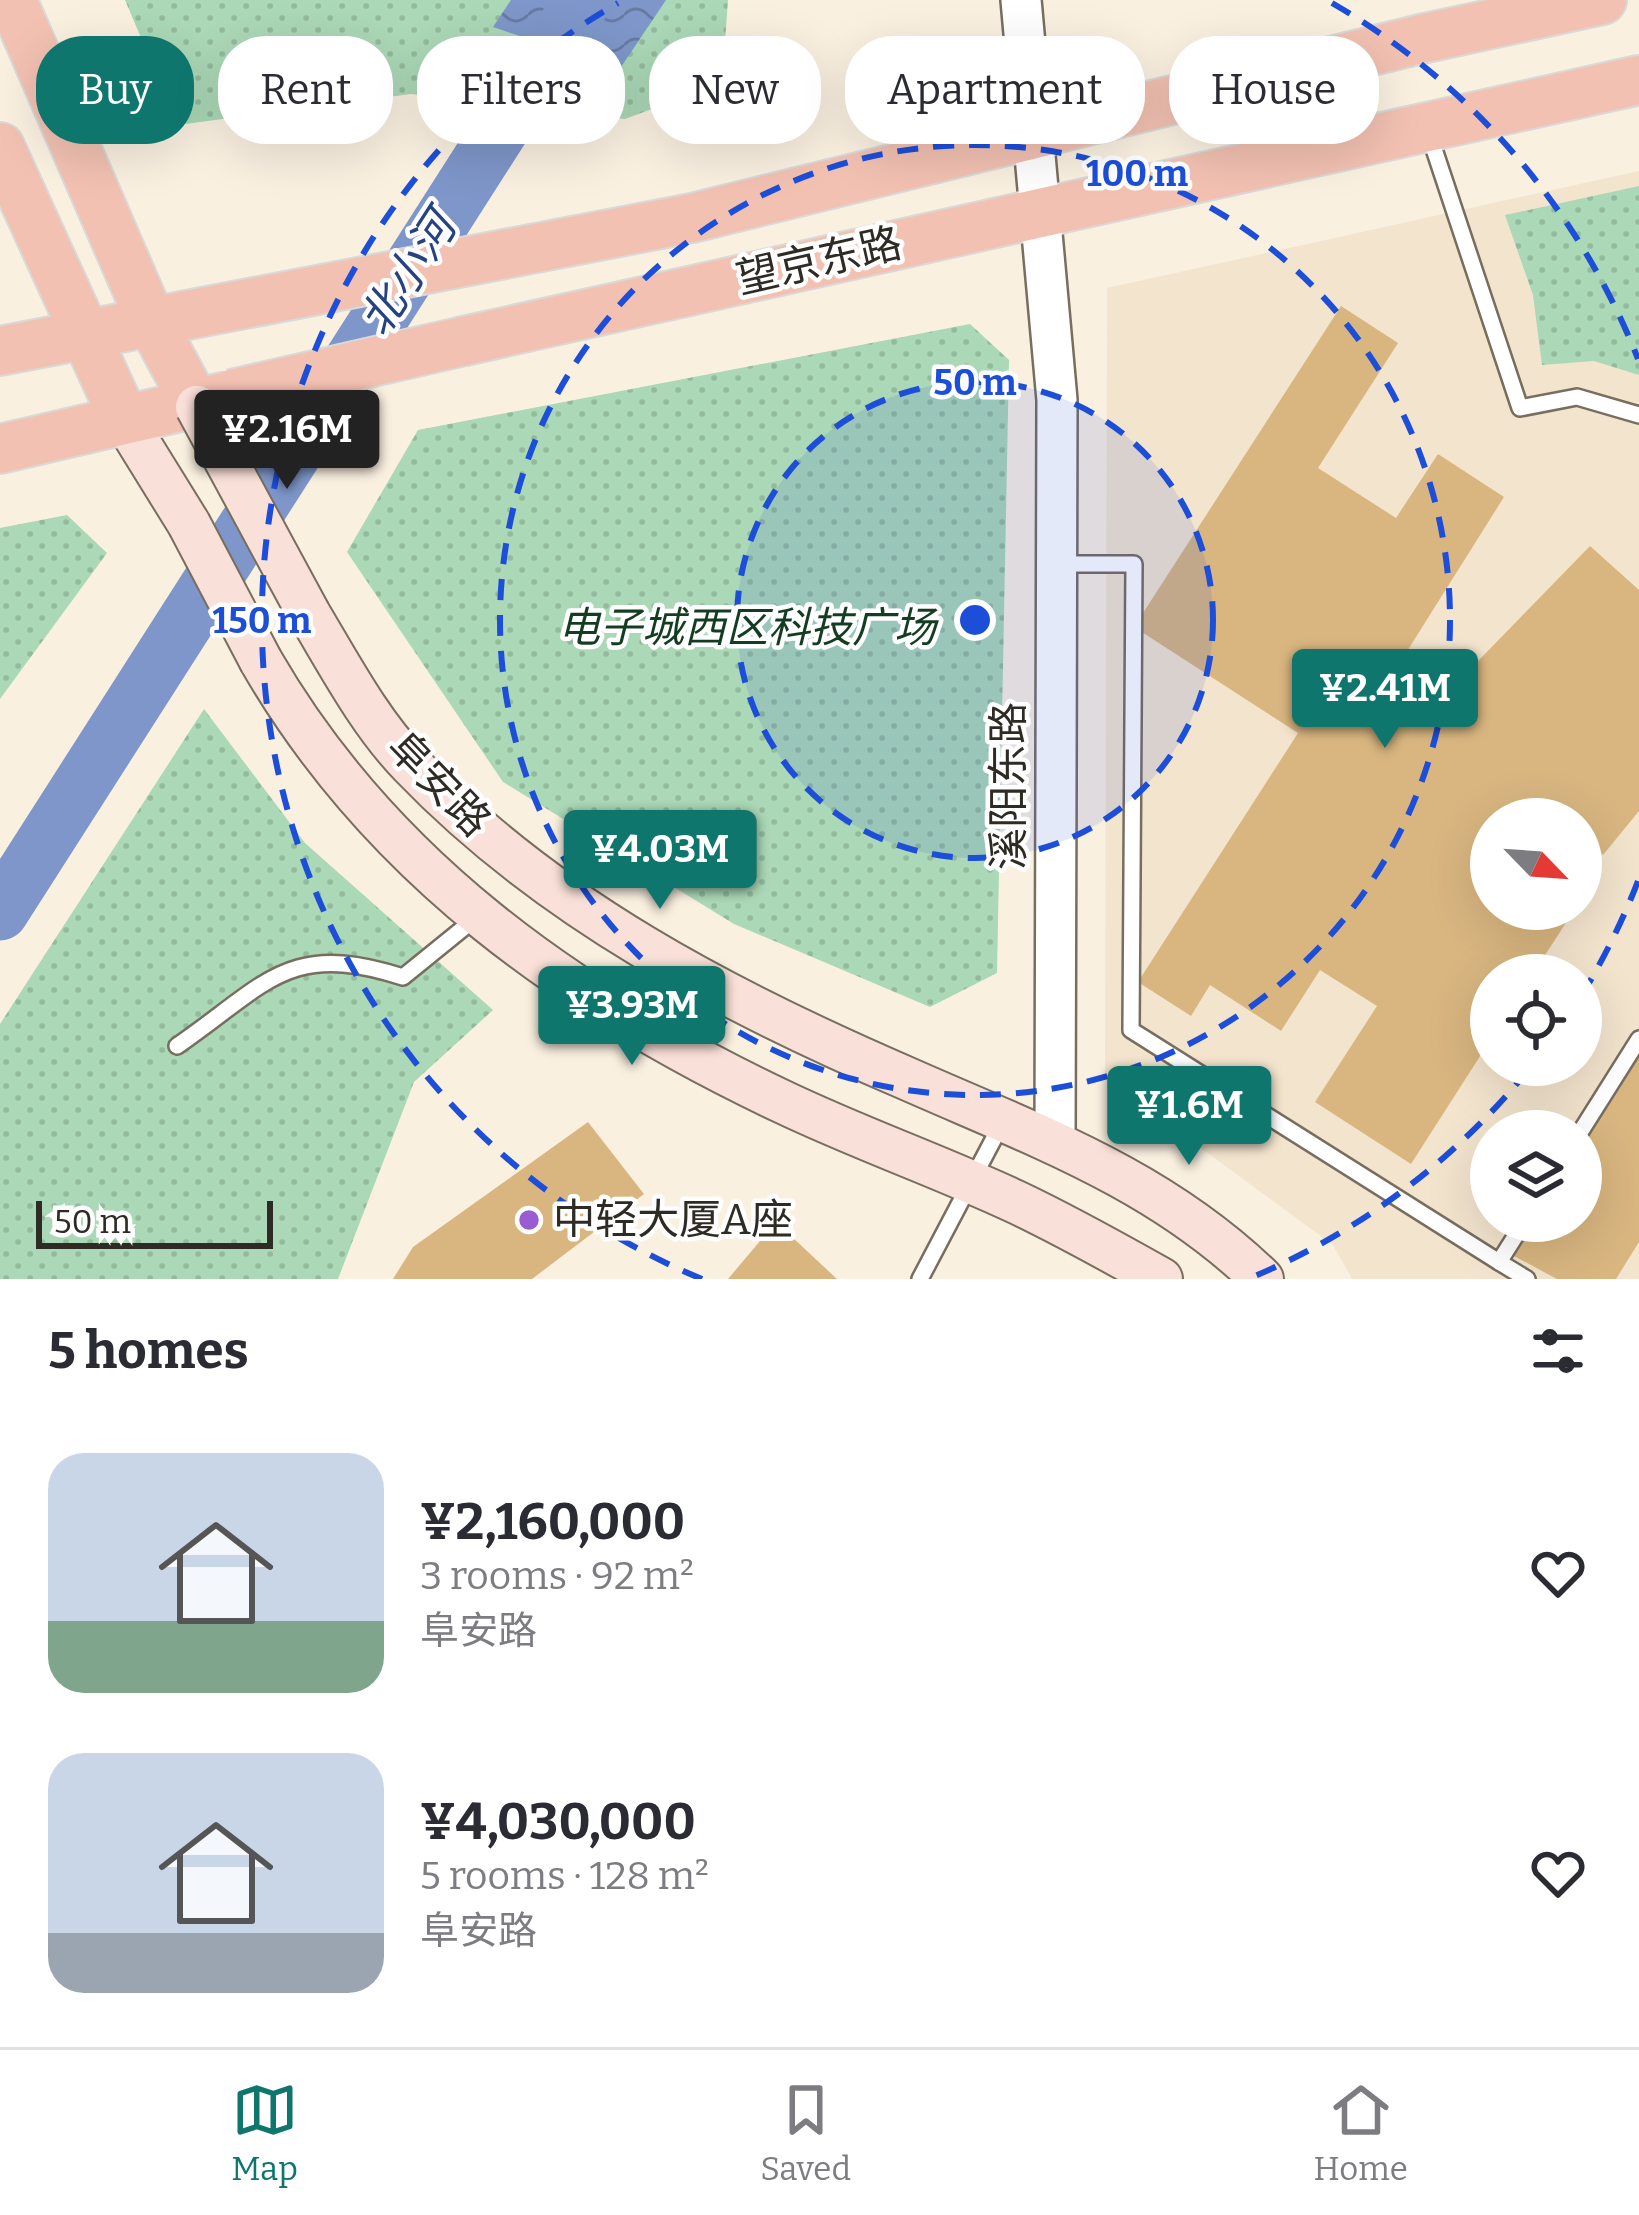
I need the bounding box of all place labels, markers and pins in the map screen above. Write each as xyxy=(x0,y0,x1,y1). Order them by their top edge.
pin: ¥2.16M xyxy=(189,390,385,492)
centre of rings xyxy=(954,599,996,641)
pin: ¥2.41M xyxy=(1287,649,1483,751)
pin: ¥4.03M xyxy=(562,810,758,912)
pin: ¥3.93M xyxy=(534,966,730,1068)
pin: ¥1.6M xyxy=(1105,1066,1273,1168)
place label: 中轻大厦A座 xyxy=(553,1195,793,1245)
marker: 中轻大厦A座 xyxy=(516,1207,542,1233)

